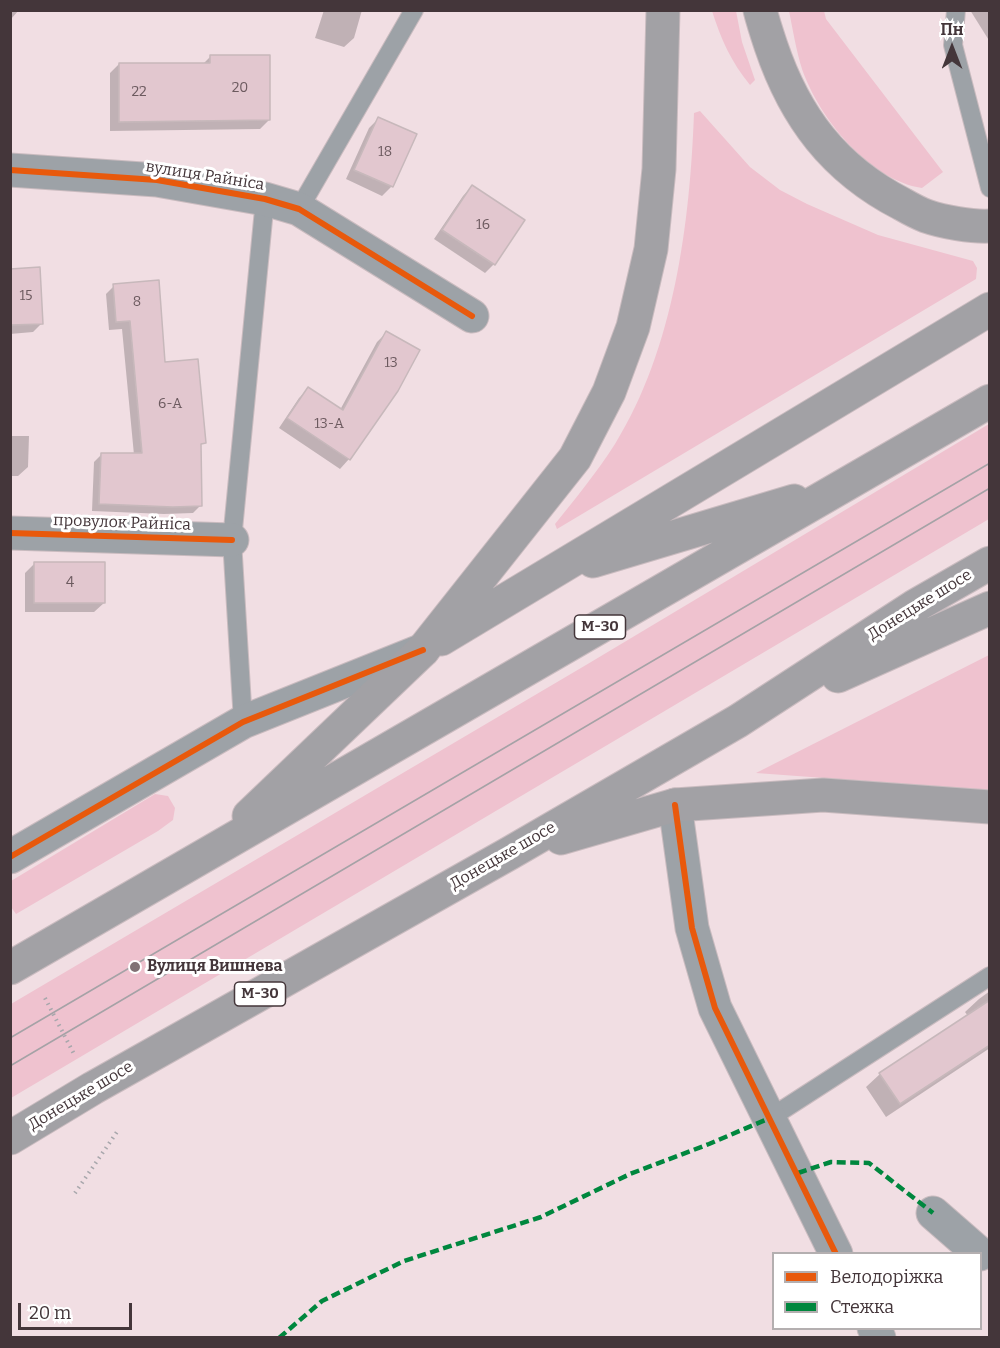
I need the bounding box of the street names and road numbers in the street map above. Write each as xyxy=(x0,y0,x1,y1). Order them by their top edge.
street label: вулиця Райніса xyxy=(144,157,266,195)
street label: провулок Райніса xyxy=(53,511,191,535)
street label: Донецьке шосе xyxy=(865,565,975,645)
road number: М-30 xyxy=(574,615,626,639)
street label: Донецьке шосе xyxy=(447,818,559,894)
road number: М-30 xyxy=(234,982,286,1006)
street label: Донецьке шосе xyxy=(25,1057,137,1135)

